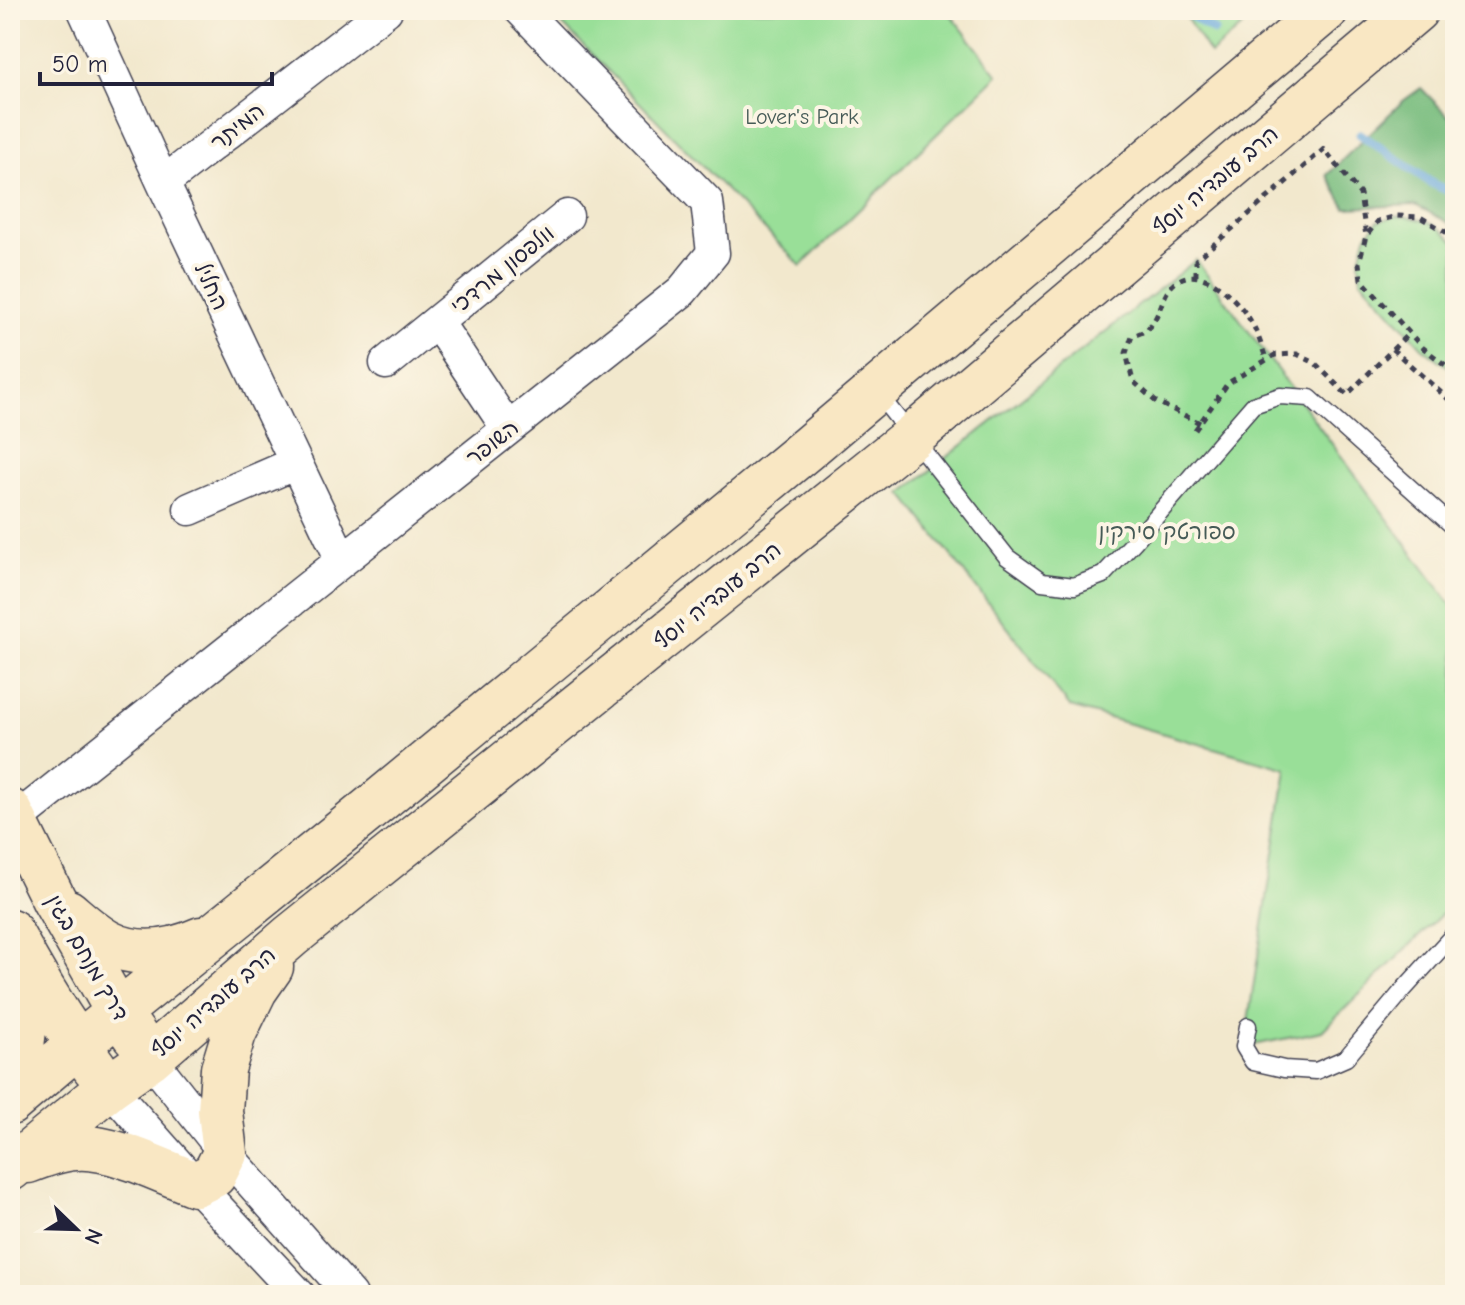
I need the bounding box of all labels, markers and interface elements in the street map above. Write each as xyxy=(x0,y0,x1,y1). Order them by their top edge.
scale bar xyxy=(40,36,272,86)
text: 50 m xyxy=(52,50,108,78)
street label: המיתר xyxy=(205,98,270,156)
park label: Lover's Park xyxy=(745,104,859,130)
street label: הרב עובדיה יוסף xyxy=(1148,121,1284,241)
street label: וולפסון מרדכי xyxy=(446,220,559,319)
street label: החליל xyxy=(189,259,233,314)
street label: השופר xyxy=(461,414,524,471)
park label: ספורטק סירקין xyxy=(1098,519,1236,545)
street label: הרב עובדיה יוסף xyxy=(649,537,786,655)
street label: דרך מנחם בגין xyxy=(40,890,134,1025)
street label: הרב עובדיה יוסף xyxy=(146,942,281,1064)
north arrow xyxy=(36,1189,116,1269)
text: N xyxy=(79,1225,108,1248)

